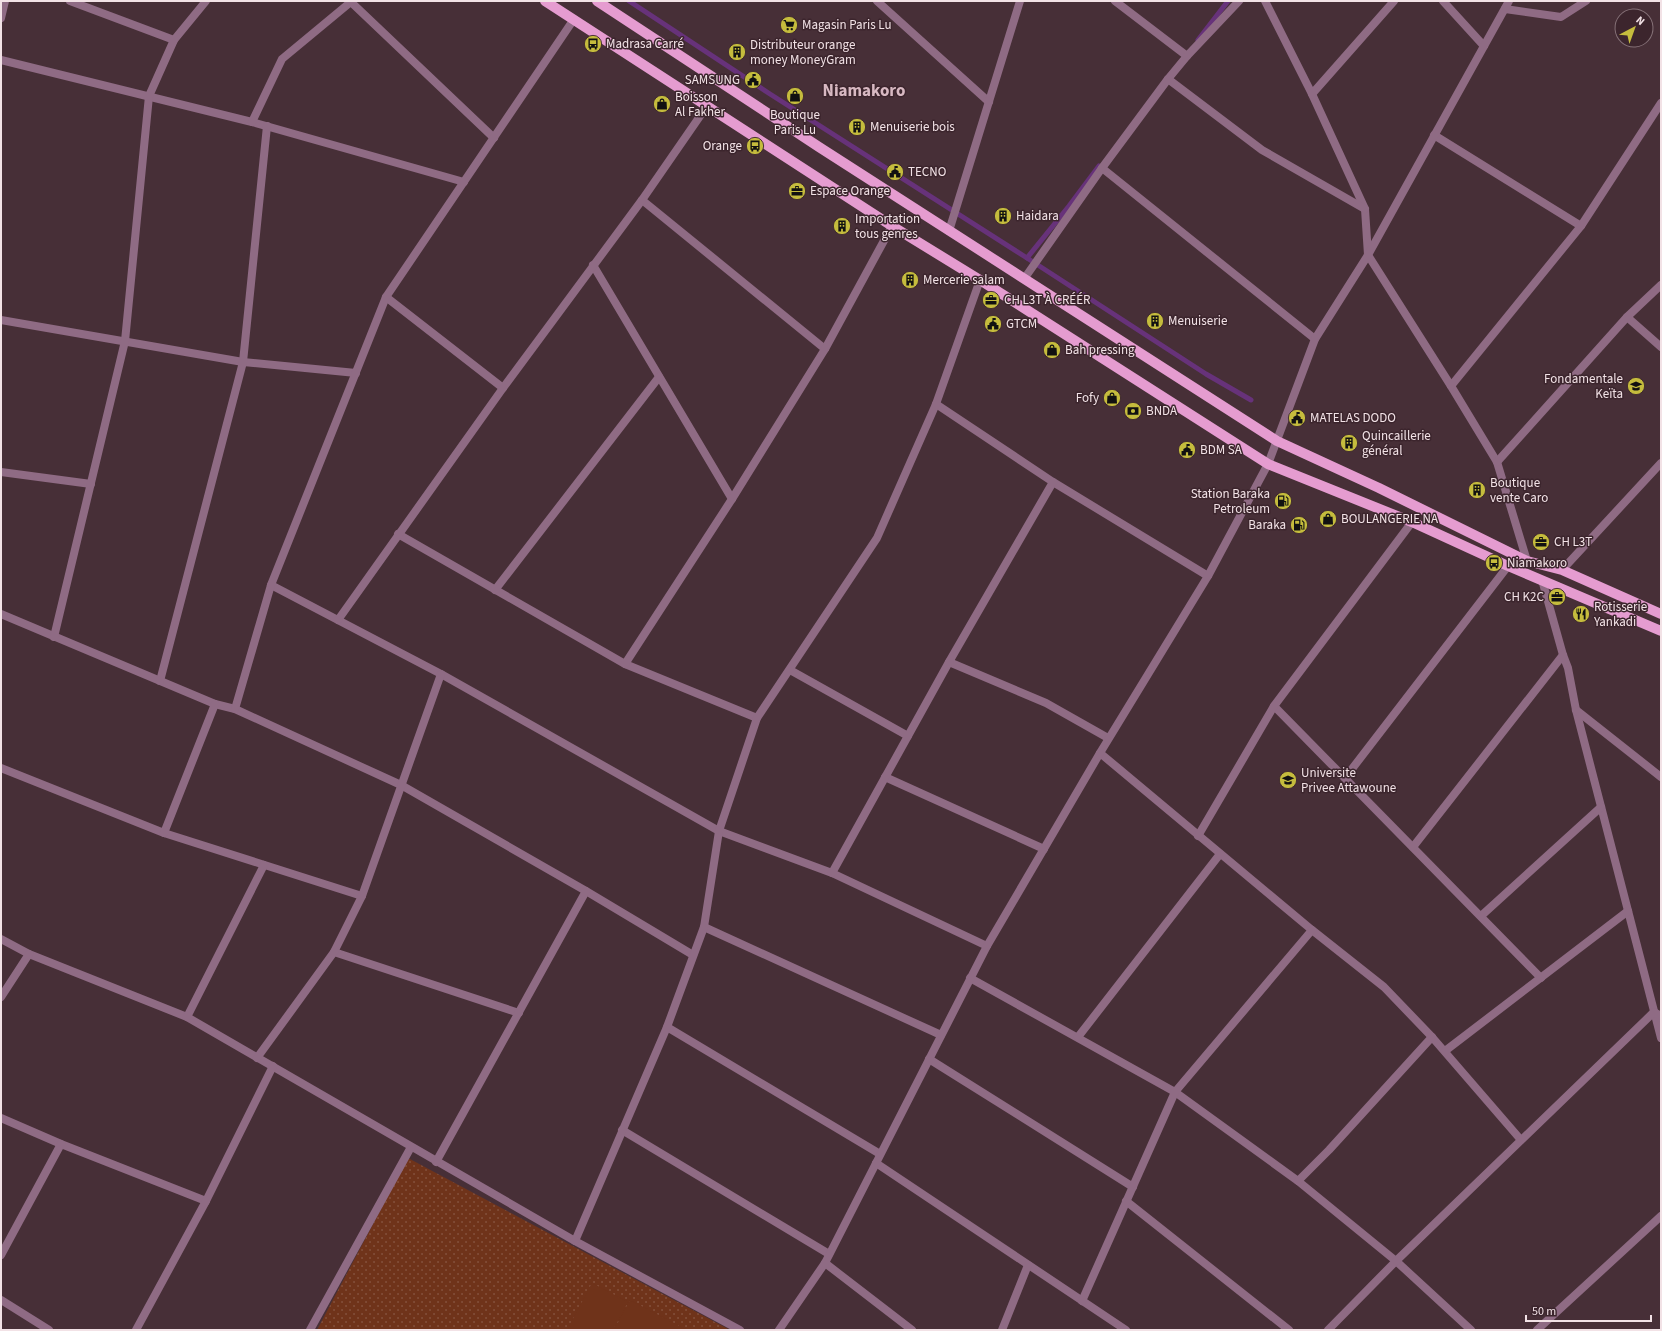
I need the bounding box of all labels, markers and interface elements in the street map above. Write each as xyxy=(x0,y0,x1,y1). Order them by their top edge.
north arrow xyxy=(1614,8,1654,48)
text: N xyxy=(1633,13,1648,29)
supermarket icon: Magasin Paris Lu xyxy=(779,15,799,35)
place label: Magasin Paris Lu xyxy=(802,16,892,34)
bus stop icon: Madrasa Carré xyxy=(583,34,603,54)
place label: Madrasa Carré xyxy=(606,35,684,53)
place label: Distributeur orange money MoneyGram xyxy=(750,36,856,69)
building icon: Distributeur orange money MoneyGram xyxy=(727,42,747,62)
public building icon: SAMSUNG xyxy=(743,70,763,90)
place label: SAMSUNG xyxy=(685,71,740,89)
district label: Niamakoro xyxy=(823,79,905,103)
shop icon: Boutique Paris Lu xyxy=(785,86,805,106)
place label: Boisson Al Fakher xyxy=(675,88,725,121)
shop icon: Boisson Al Fakher xyxy=(652,94,672,114)
place label: Boutique Paris Lu xyxy=(770,106,820,139)
building icon: Menuiserie bois xyxy=(847,117,867,137)
place label: Menuiserie bois xyxy=(870,118,955,136)
bus stop icon: Orange xyxy=(745,136,765,156)
place label: Orange xyxy=(703,137,742,155)
public building icon: TECNO xyxy=(885,162,905,182)
place label: TECNO xyxy=(908,163,946,181)
office icon: Espace Orange xyxy=(787,181,807,201)
place label: Espace Orange xyxy=(810,182,890,200)
building icon: Haidara xyxy=(993,206,1013,226)
place label: Haidara xyxy=(1016,207,1059,225)
place label: Importation tous genres xyxy=(855,210,920,243)
building icon: Importation tous genres xyxy=(832,216,852,236)
building icon: Mercerie salam xyxy=(900,270,920,290)
place label: Mercerie salam xyxy=(923,271,1005,289)
office icon: CH L3T À CRÉÉR xyxy=(981,290,1001,310)
place label: CH L3T À CRÉÉR xyxy=(1004,291,1091,309)
building icon: Menuiserie xyxy=(1145,311,1165,331)
place label: Menuiserie xyxy=(1168,312,1227,330)
public building icon: GTCM xyxy=(983,314,1003,334)
place label: GTCM xyxy=(1006,315,1037,333)
shop icon: Bah pressing xyxy=(1042,340,1062,360)
place label: Bah pressing xyxy=(1065,341,1135,359)
place label: Fondamentale Keïta xyxy=(1544,370,1623,403)
school or university icon: Fondamentale Keïta xyxy=(1626,376,1646,396)
shop icon: Fofy xyxy=(1102,388,1122,408)
place label: Fofy xyxy=(1076,389,1099,407)
bank icon: BNDA xyxy=(1123,401,1143,421)
place label: BNDA xyxy=(1146,402,1178,420)
public building icon: MATELAS DODO xyxy=(1287,408,1307,428)
place label: MATELAS DODO xyxy=(1310,409,1396,427)
place label: Quincaillerie général xyxy=(1362,427,1431,460)
building icon: Quincaillerie général xyxy=(1339,433,1359,453)
public building icon: BDM SA xyxy=(1177,440,1197,460)
place label: BDM SA xyxy=(1200,441,1243,459)
place label: Boutique vente Caro xyxy=(1490,474,1548,507)
building icon: Boutique vente Caro xyxy=(1467,480,1487,500)
place label: Station Baraka Petroleum xyxy=(1191,485,1270,518)
fuel station icon: Station Baraka Petroleum xyxy=(1273,491,1293,511)
shop icon: BOULANGERIE NA xyxy=(1318,509,1338,529)
place label: BOULANGERIE NA xyxy=(1341,510,1439,528)
fuel station icon: Baraka xyxy=(1289,515,1309,535)
place label: Baraka xyxy=(1248,516,1286,534)
office icon: CH L3T xyxy=(1531,532,1551,552)
place label: CH L3T xyxy=(1554,533,1592,551)
bus stop icon: Niamakoro xyxy=(1484,553,1504,573)
place label: Niamakoro xyxy=(1507,554,1567,572)
office icon: CH K2C xyxy=(1547,587,1567,607)
place label: CH K2C xyxy=(1504,588,1544,606)
place label: Rotisserie Yankadi xyxy=(1593,598,1647,631)
restaurant icon: Rotisserie Yankadi xyxy=(1571,604,1591,624)
place label: Universite Privee Attawoune xyxy=(1301,764,1396,797)
school or university icon: Universite Privee Attawoune xyxy=(1278,770,1298,790)
scale bar xyxy=(1526,1297,1651,1323)
text: 50 m xyxy=(1532,1303,1556,1320)

